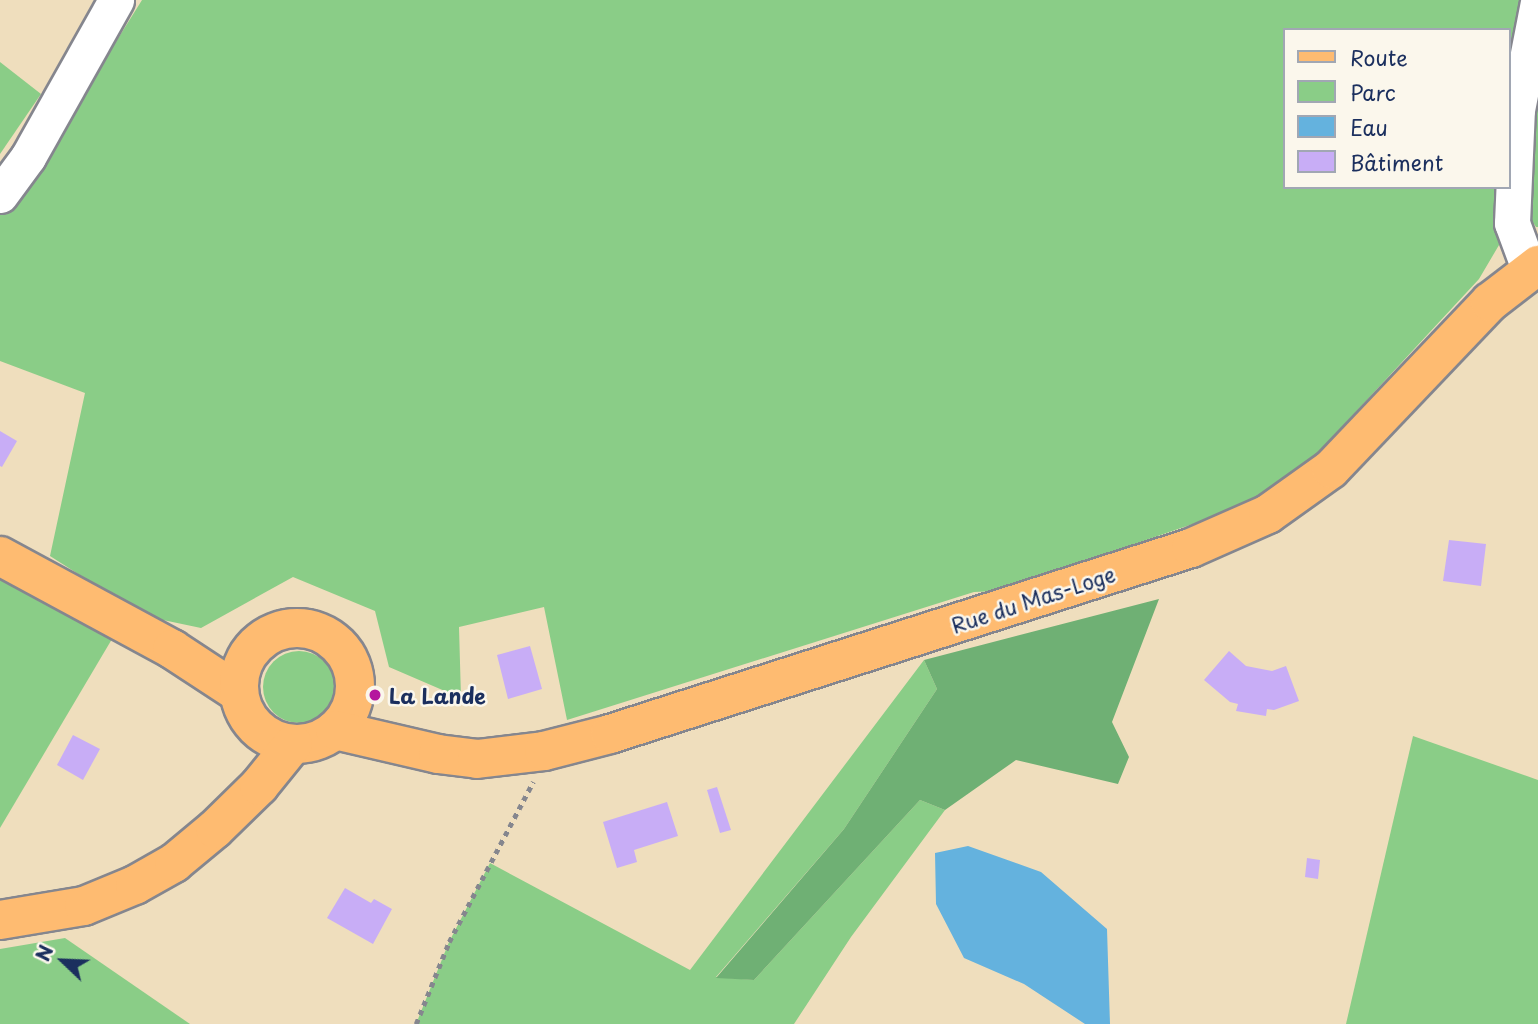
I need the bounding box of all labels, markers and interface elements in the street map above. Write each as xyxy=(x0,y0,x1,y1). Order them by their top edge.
legend xyxy=(1282,28,1510,189)
text: Route xyxy=(1350,41,1408,73)
text: Parc xyxy=(1350,76,1396,108)
text: Eau xyxy=(1350,111,1388,143)
text: Bâtiment xyxy=(1350,146,1443,178)
street label: Rue du Mas-Loge xyxy=(946,560,1120,638)
place label: La Lande xyxy=(389,682,485,708)
marker: La Lande xyxy=(367,687,383,703)
north arrow xyxy=(28,926,98,996)
text: N xyxy=(28,940,59,965)

